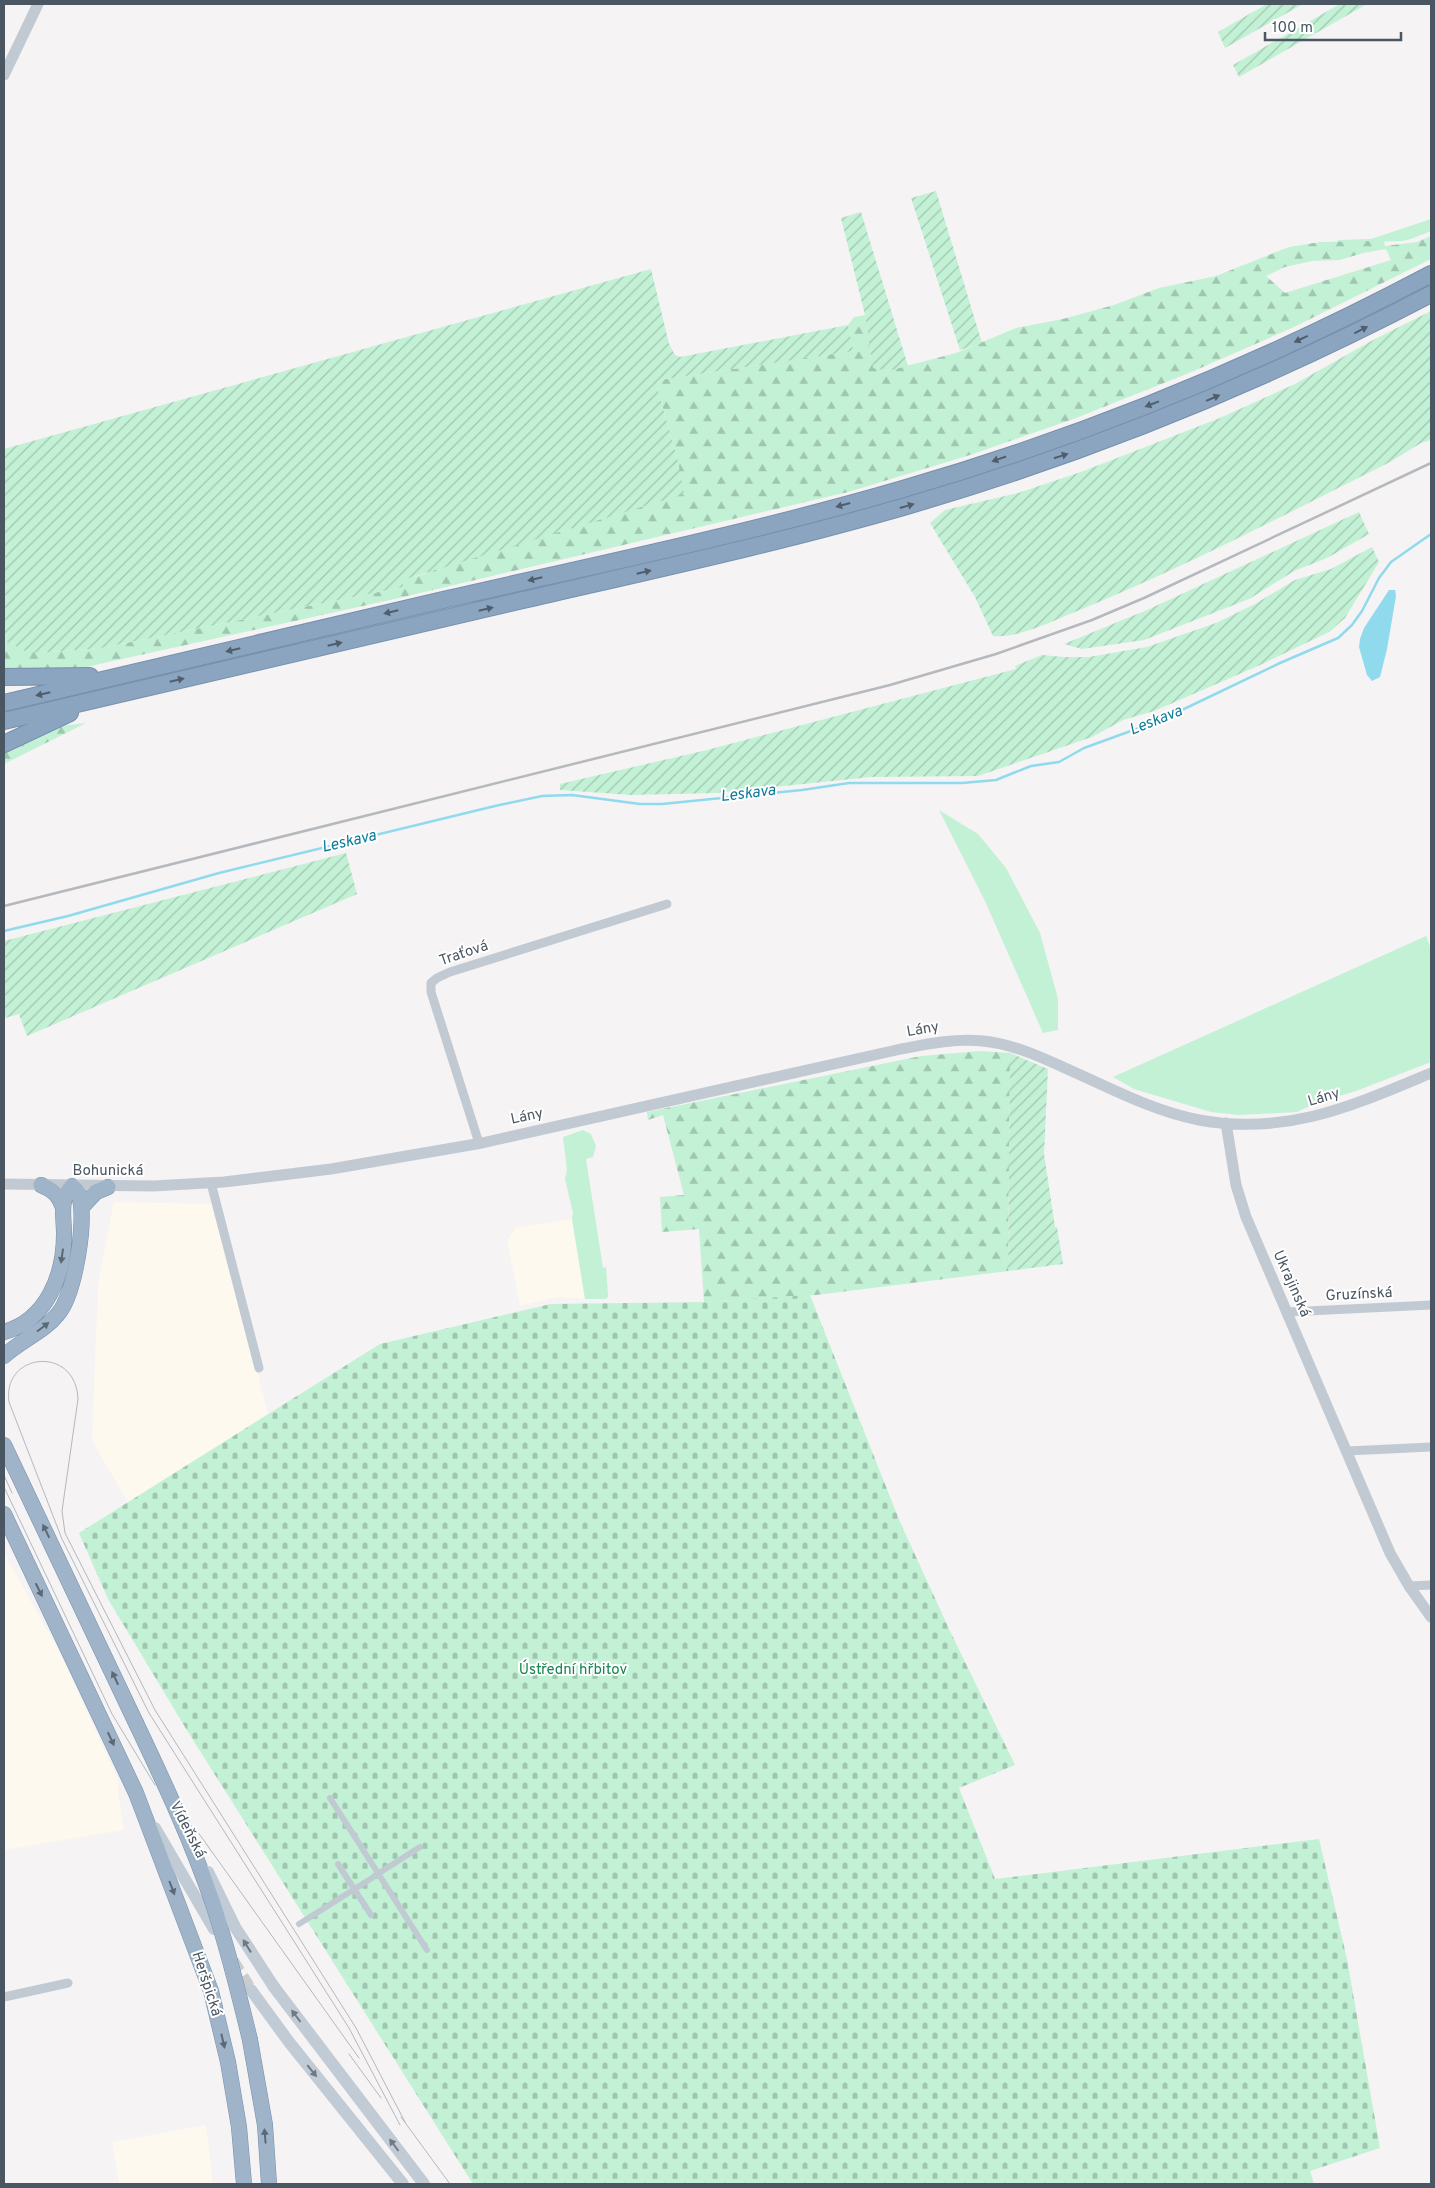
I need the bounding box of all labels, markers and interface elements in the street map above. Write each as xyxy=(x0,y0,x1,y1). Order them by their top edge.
scale bar xyxy=(1265,10,1401,42)
text: 100 m xyxy=(1272,19,1313,38)
one-way arrow xyxy=(1354,326,1368,334)
one-way arrow xyxy=(1294,336,1308,344)
one-way arrow xyxy=(1206,394,1221,402)
one-way arrow xyxy=(1144,400,1159,408)
one-way arrow xyxy=(1054,451,1069,459)
one-way arrow xyxy=(991,455,1006,463)
one-way arrow xyxy=(899,501,914,509)
one-way arrow xyxy=(836,502,851,510)
one-way arrow xyxy=(636,568,651,576)
one-way arrow xyxy=(526,576,542,584)
one-way arrow xyxy=(478,605,493,613)
one-way arrow xyxy=(384,608,399,616)
one-way arrow xyxy=(328,640,343,648)
one-way arrow xyxy=(224,646,240,654)
one-way arrow xyxy=(169,676,184,684)
one-way arrow xyxy=(36,690,51,698)
water label: Leskava xyxy=(1127,701,1186,741)
water label: Leskava xyxy=(719,781,777,807)
water label: Leskava xyxy=(320,826,379,858)
street label: Traťová xyxy=(437,937,491,971)
street label: Lány xyxy=(905,1018,941,1042)
street label: Lány xyxy=(1306,1084,1342,1112)
street label: Lány xyxy=(509,1104,545,1130)
street label: Bohunická xyxy=(73,1162,144,1181)
street label: Ukrajinská xyxy=(1268,1248,1314,1321)
one-way arrow xyxy=(57,1249,65,1265)
street label: Gruzínská xyxy=(1325,1284,1393,1306)
one-way arrow xyxy=(36,1322,49,1333)
one-way arrow xyxy=(42,1524,50,1539)
one-way arrow xyxy=(36,1583,44,1597)
park label: Ústřední hřbitov xyxy=(519,1659,627,1680)
one-way arrow xyxy=(111,1671,119,1686)
one-way arrow xyxy=(107,1732,115,1746)
street label: Vídeňská xyxy=(165,1798,209,1862)
one-way arrow xyxy=(168,1881,176,1895)
one-way arrow xyxy=(242,1940,252,1953)
street label: Heršpická xyxy=(187,1949,225,2019)
one-way arrow xyxy=(291,2009,301,2023)
one-way arrow xyxy=(219,2034,227,2049)
one-way arrow xyxy=(307,2064,318,2077)
one-way arrow xyxy=(261,2127,269,2143)
one-way arrow xyxy=(389,2139,400,2152)

